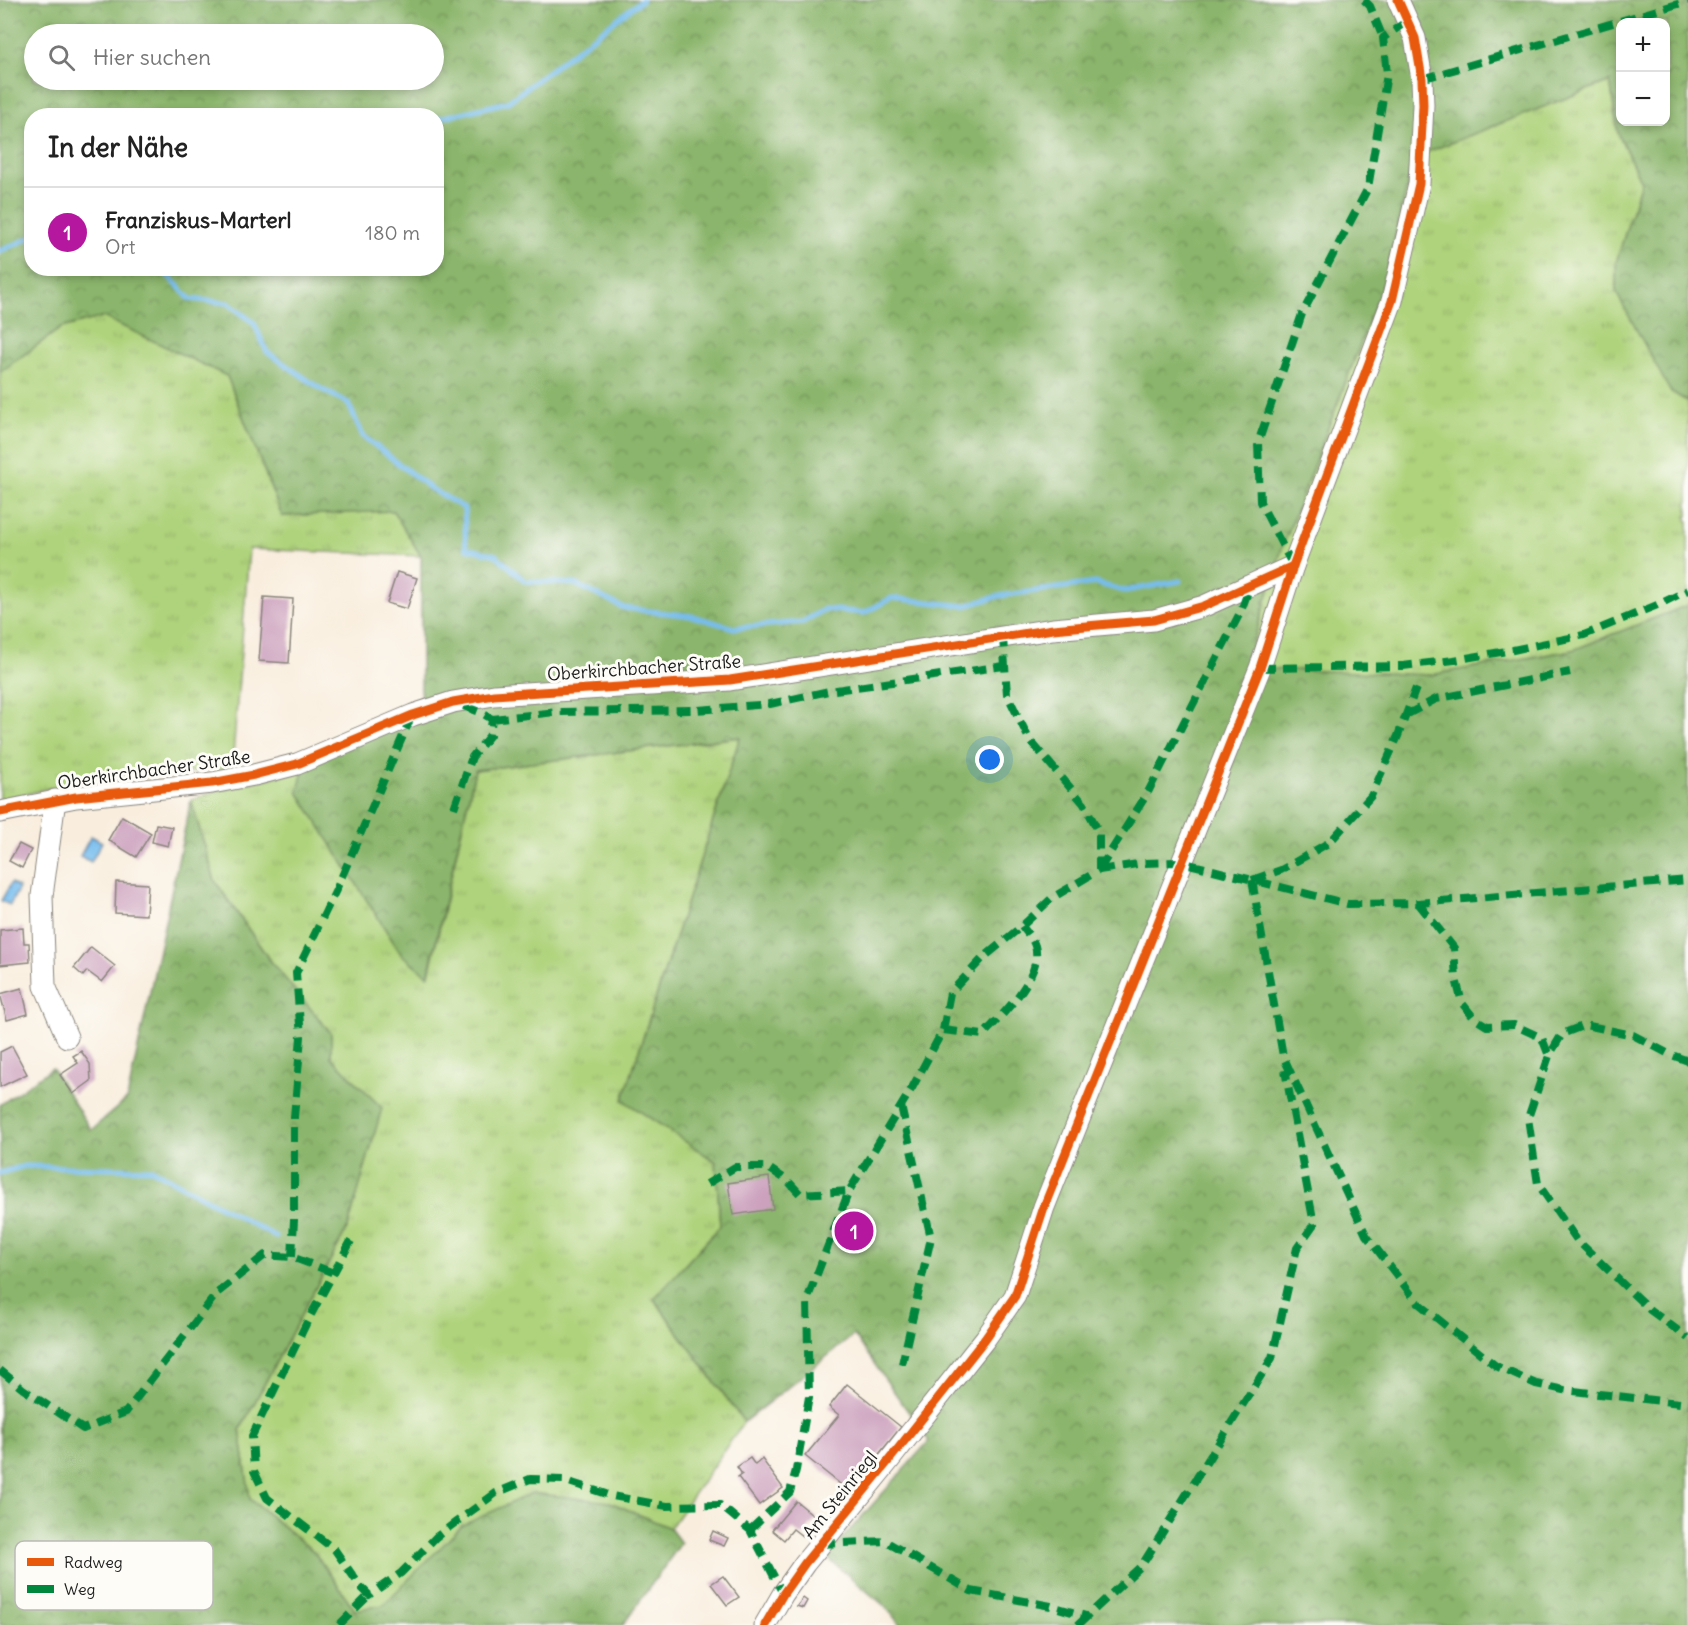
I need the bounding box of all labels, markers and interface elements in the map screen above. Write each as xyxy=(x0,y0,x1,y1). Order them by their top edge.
map controls xyxy=(1616,18,1670,126)
button: + xyxy=(1616,18,1670,72)
search box xyxy=(24,24,444,90)
icon: search xyxy=(45,41,78,74)
text: Hier suchen xyxy=(93,43,211,71)
button: − xyxy=(1616,72,1670,126)
text: In der Nähe xyxy=(48,131,188,164)
text: Franziskus-Marterl xyxy=(105,206,291,234)
text: 1 xyxy=(64,220,71,245)
text: 180 m xyxy=(365,220,420,245)
text: Ort xyxy=(105,234,135,259)
street label: Oberkirchbacher Straße xyxy=(546,649,742,686)
street label: Oberkirchbacher Straße xyxy=(56,745,252,794)
your location xyxy=(975,745,1004,774)
pin: 1 xyxy=(834,1208,874,1254)
street label: Am Steinriegl xyxy=(797,1446,882,1543)
legend xyxy=(15,1541,213,1610)
text: Radweg xyxy=(64,1552,123,1572)
text: Weg xyxy=(64,1579,96,1599)

